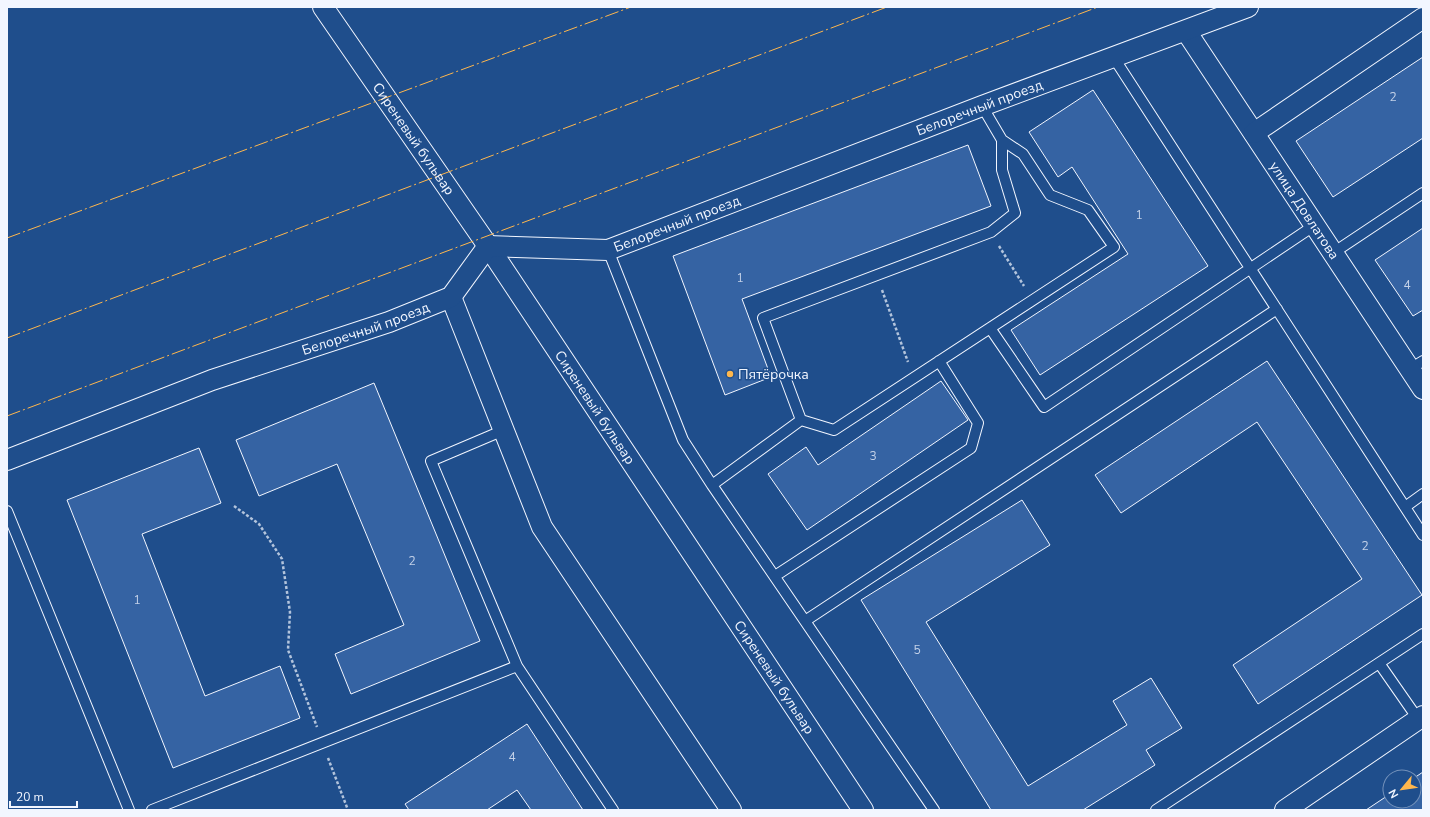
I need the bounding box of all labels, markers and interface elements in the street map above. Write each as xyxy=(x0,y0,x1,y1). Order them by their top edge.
street label: Белоречный проезд xyxy=(913,75,1045,140)
street label: Сиреневый бульвар xyxy=(368,79,459,199)
house number: 2 xyxy=(1389,89,1397,105)
street label: улица Довлатова xyxy=(1265,157,1344,263)
street label: Белоречный проезд xyxy=(611,191,743,256)
house number: 1 xyxy=(1135,207,1143,223)
house number: 1 xyxy=(736,270,744,286)
house number: 4 xyxy=(1403,277,1411,293)
street label: Белоречный проезд xyxy=(299,297,432,359)
street label: Сиреневый бульвар xyxy=(550,347,640,468)
place label: Пятёрочка xyxy=(738,365,809,384)
marker: Пятёрочка xyxy=(725,369,735,379)
house number: 3 xyxy=(869,448,877,464)
house number: 2 xyxy=(1361,538,1369,554)
house number: 2 xyxy=(408,553,416,569)
house number: 1 xyxy=(133,592,141,608)
street label: Сиреневый бульвар xyxy=(730,616,819,738)
house number: 5 xyxy=(913,642,921,658)
house number: 4 xyxy=(508,749,516,765)
north arrow xyxy=(1382,769,1422,809)
scale bar xyxy=(10,783,77,809)
text: N xyxy=(1385,786,1402,801)
text: 20 m xyxy=(16,789,44,805)

